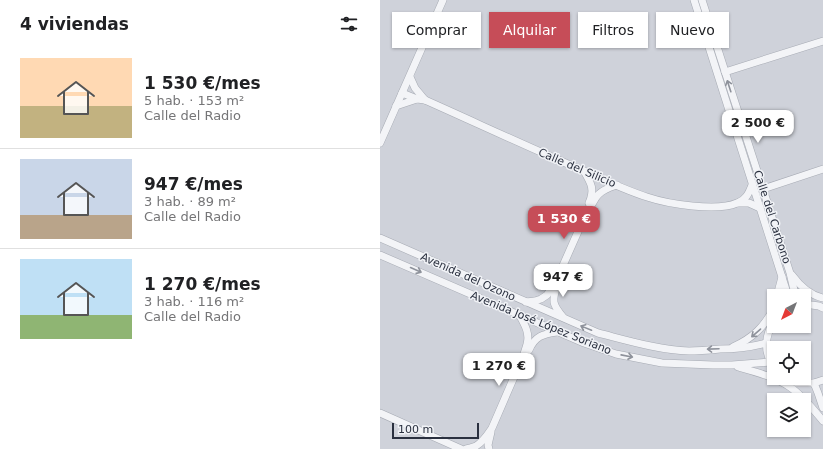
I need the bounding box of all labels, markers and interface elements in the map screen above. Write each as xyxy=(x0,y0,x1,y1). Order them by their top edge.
chip: Comprar xyxy=(392,12,481,48)
chip: Alquilar xyxy=(489,12,570,48)
chip: Filtros xyxy=(578,12,648,48)
chip: Nuevo xyxy=(656,12,729,48)
icon: filters xyxy=(338,13,360,35)
text: 4 viviendas xyxy=(20,14,129,34)
text: 1 530 €/mes xyxy=(144,73,261,93)
icon: home xyxy=(52,74,100,122)
one-way arrow xyxy=(725,81,733,93)
text: 5 hab. · 153 m² xyxy=(144,93,244,108)
text: Calle del Radio xyxy=(144,108,241,123)
pin: 2 500 € xyxy=(721,110,795,144)
text: 2 500 € xyxy=(731,115,785,130)
street label: Calle del Silicio xyxy=(536,146,618,190)
street label: Calle del Carbono xyxy=(751,169,793,266)
text: 947 €/mes xyxy=(144,174,243,194)
icon: home xyxy=(52,175,100,223)
text: 3 hab. · 89 m² xyxy=(144,194,236,209)
pin: 1 530 € xyxy=(527,206,601,240)
text: Calle del Radio xyxy=(144,209,241,224)
text: 1 530 € xyxy=(537,211,591,226)
street label: Avenida del Ozono xyxy=(419,250,518,304)
pin: 947 € xyxy=(535,264,591,298)
one-way arrow xyxy=(409,267,421,274)
text: 947 € xyxy=(543,269,583,284)
text: 1 270 €/mes xyxy=(144,274,261,294)
icon: home xyxy=(52,275,100,323)
street label: Avenida José López Soriano xyxy=(469,289,614,357)
north arrow xyxy=(767,289,811,333)
map controls xyxy=(767,289,811,437)
text: 3 hab. · 116 m² xyxy=(144,294,244,309)
text: Calle del Radio xyxy=(144,309,241,324)
one-way arrow xyxy=(581,324,593,332)
one-way arrow xyxy=(750,328,761,337)
button: locate xyxy=(767,341,811,385)
one-way arrow xyxy=(707,346,720,353)
pin: 1 270 € xyxy=(462,353,536,387)
one-way arrow xyxy=(620,353,633,361)
text: 1 270 € xyxy=(472,358,526,373)
button: layers xyxy=(767,393,811,437)
scale bar xyxy=(392,421,479,440)
text: 100 m xyxy=(398,423,433,436)

